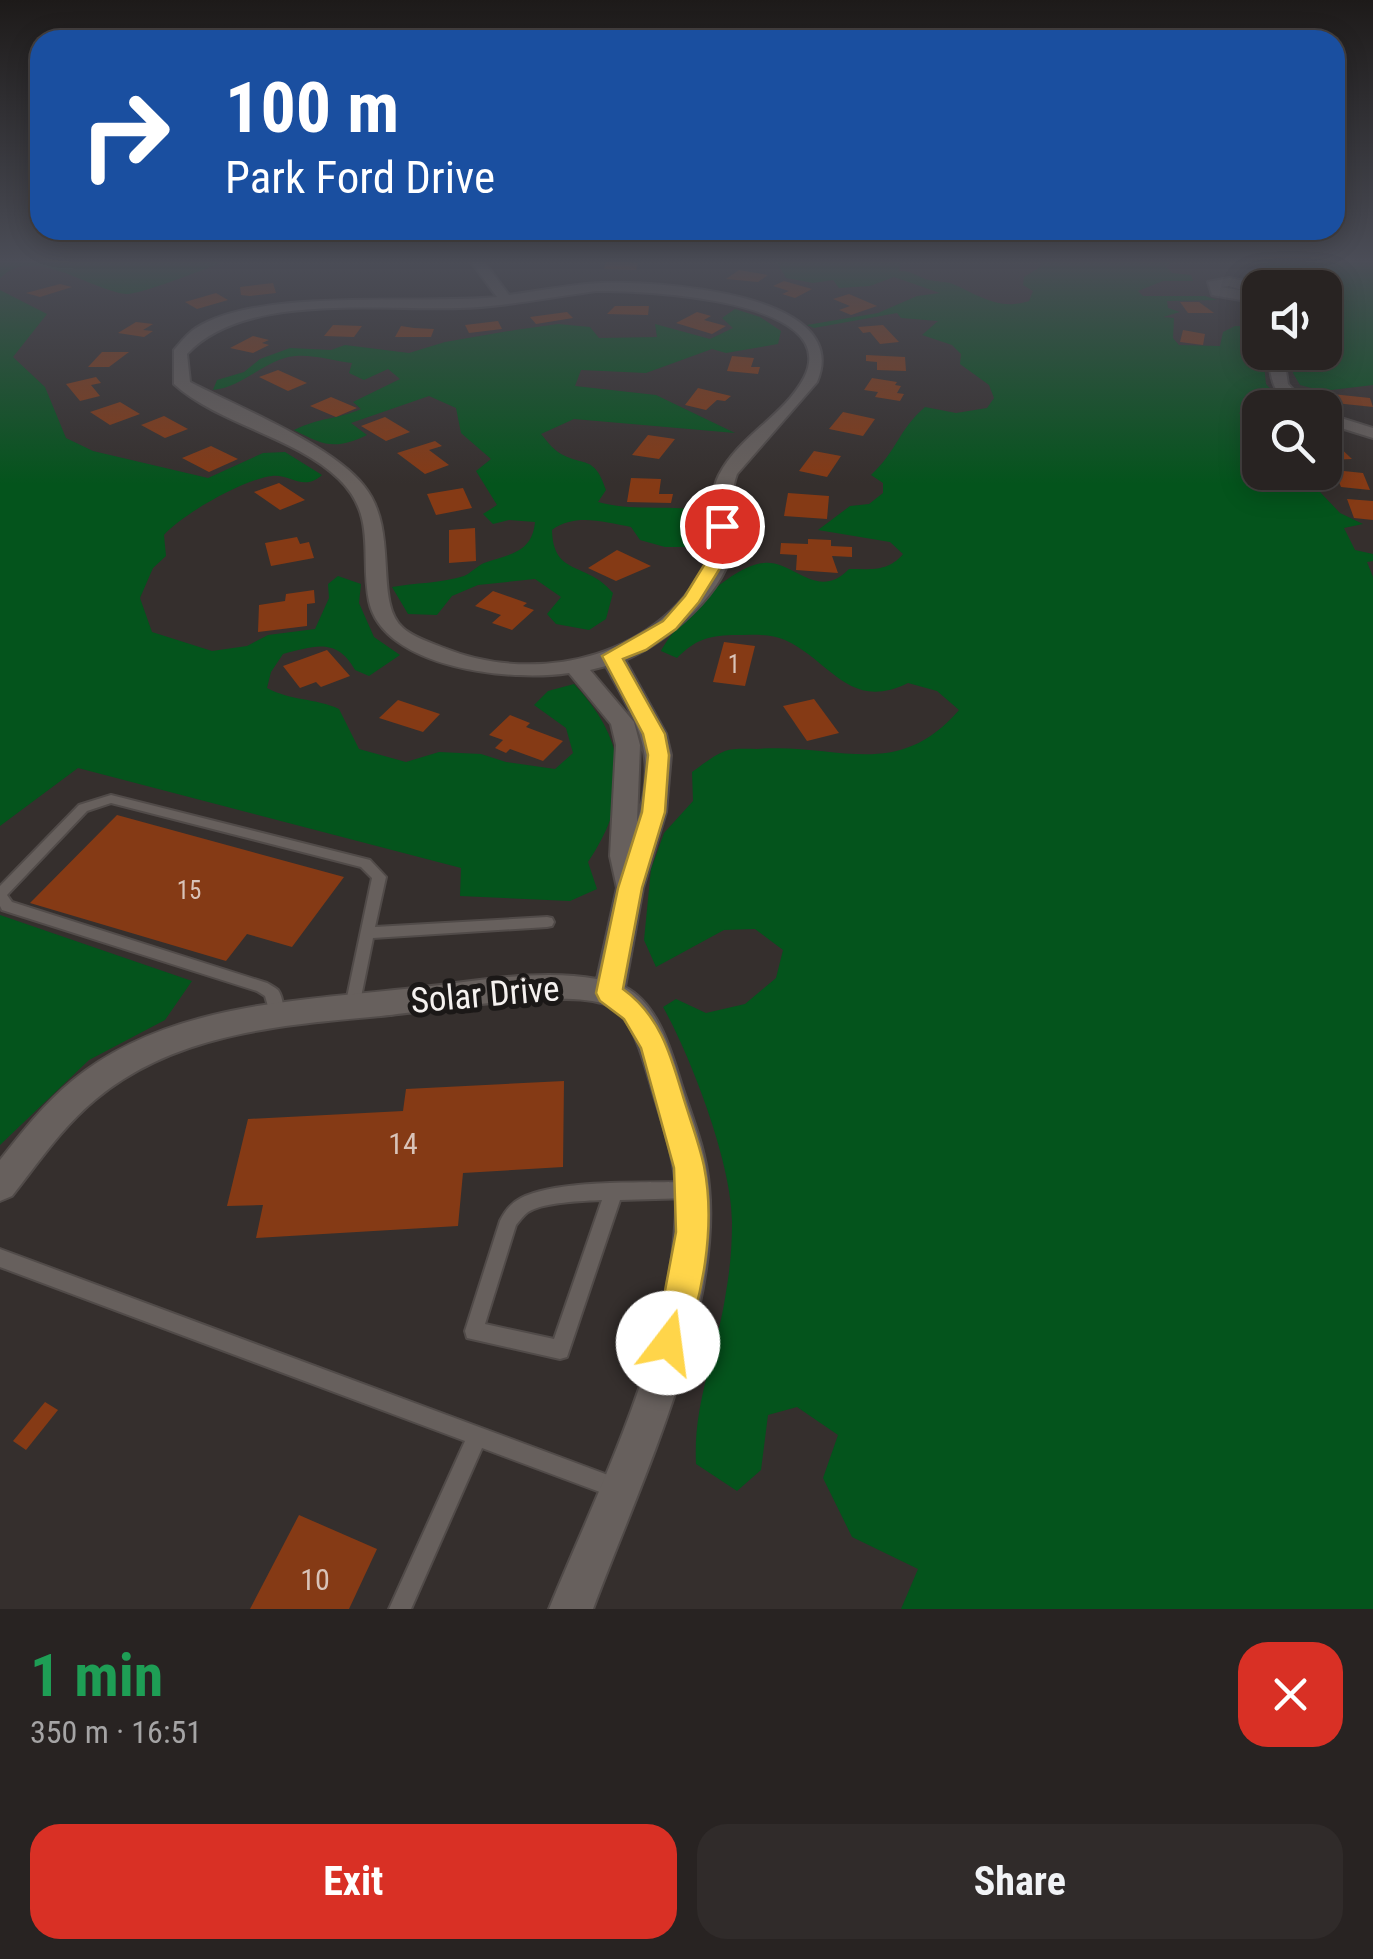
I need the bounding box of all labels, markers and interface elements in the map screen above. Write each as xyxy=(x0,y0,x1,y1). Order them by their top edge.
text: 100 m xyxy=(225,67,399,149)
icon: right xyxy=(60,70,190,200)
text: Park Ford Drive xyxy=(225,151,495,204)
map controls xyxy=(1242,270,1342,490)
button: sound xyxy=(1242,270,1342,370)
button: search xyxy=(1242,390,1342,490)
pin xyxy=(680,484,765,569)
icon: arrive xyxy=(695,499,750,554)
house number: 1 xyxy=(728,650,740,679)
house number: 15 xyxy=(177,876,201,905)
street label: Solar Drive xyxy=(409,968,561,1022)
house number: 14 xyxy=(388,1126,418,1161)
position arrow xyxy=(616,1291,720,1395)
house number: 10 xyxy=(300,1562,330,1597)
text: 1 min xyxy=(30,1640,163,1711)
button: close xyxy=(1238,1642,1343,1747)
text: 350 m · 16:51 xyxy=(30,1713,202,1751)
button: Exit xyxy=(30,1824,677,1939)
button: Share xyxy=(697,1824,1343,1939)

